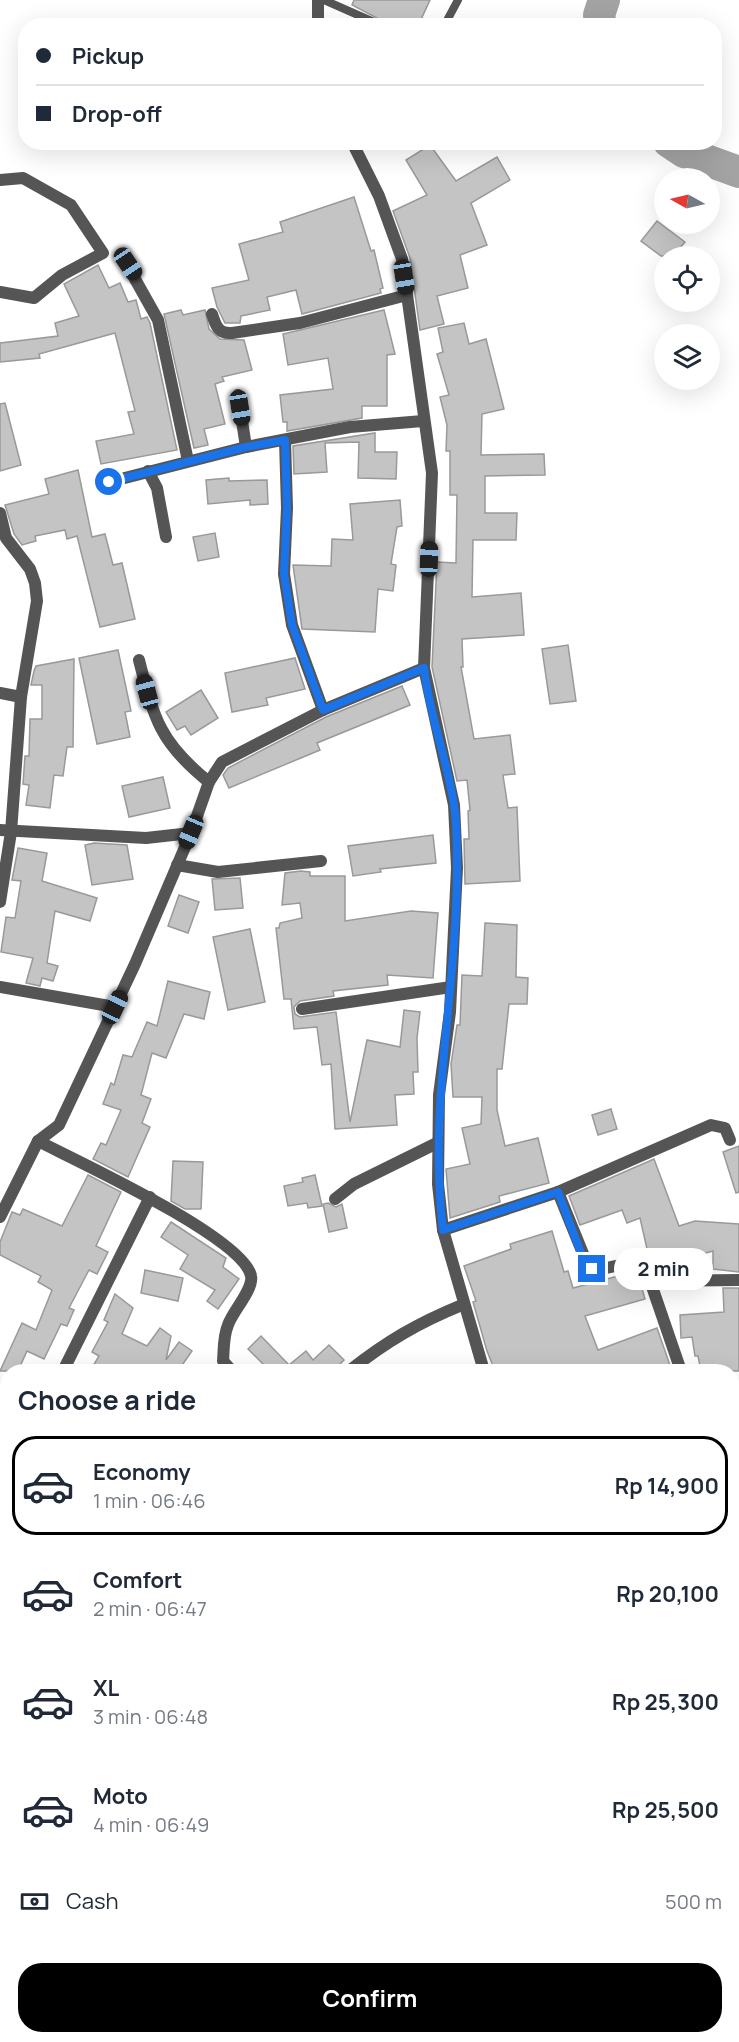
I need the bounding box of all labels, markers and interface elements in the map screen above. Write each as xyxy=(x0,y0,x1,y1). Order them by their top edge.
text: Pickup xyxy=(72,41,144,71)
text: Drop-off xyxy=(72,99,162,129)
north arrow xyxy=(654,168,720,234)
map controls xyxy=(654,168,720,390)
car xyxy=(110,244,146,284)
button: locate xyxy=(654,246,720,312)
car xyxy=(392,258,416,296)
button: layers xyxy=(654,324,720,390)
car xyxy=(228,389,252,427)
route start xyxy=(95,468,122,495)
car xyxy=(419,541,439,577)
car xyxy=(134,672,160,712)
car xyxy=(176,812,206,852)
car xyxy=(99,987,131,1027)
callout: 2 min xyxy=(613,1248,712,1290)
route end xyxy=(578,1255,605,1282)
text: 2 min xyxy=(637,1255,690,1282)
text: Choose a ride xyxy=(18,1381,196,1418)
text: Economy xyxy=(93,1457,191,1487)
icon: car xyxy=(21,1459,75,1513)
text: Rp 14,900 xyxy=(615,1471,719,1501)
text: 1 min · 06:46 xyxy=(93,1487,206,1514)
text: Comfort xyxy=(93,1565,182,1595)
icon: car xyxy=(21,1567,75,1621)
text: Rp 20,100 xyxy=(616,1579,719,1609)
text: 2 min · 06:47 xyxy=(93,1595,207,1622)
text: XL xyxy=(93,1673,119,1703)
icon: car xyxy=(21,1675,75,1729)
text: Rp 25,300 xyxy=(612,1687,719,1717)
text: 3 min · 06:48 xyxy=(93,1703,208,1730)
text: Moto xyxy=(93,1781,148,1811)
icon: car xyxy=(21,1783,75,1837)
text: Rp 25,500 xyxy=(612,1795,719,1825)
text: 4 min · 06:49 xyxy=(93,1811,209,1838)
icon: cash xyxy=(18,1885,51,1918)
text: Cash xyxy=(66,1886,119,1916)
text: 500 m xyxy=(665,1888,722,1915)
button: Confirm xyxy=(18,1963,722,2032)

